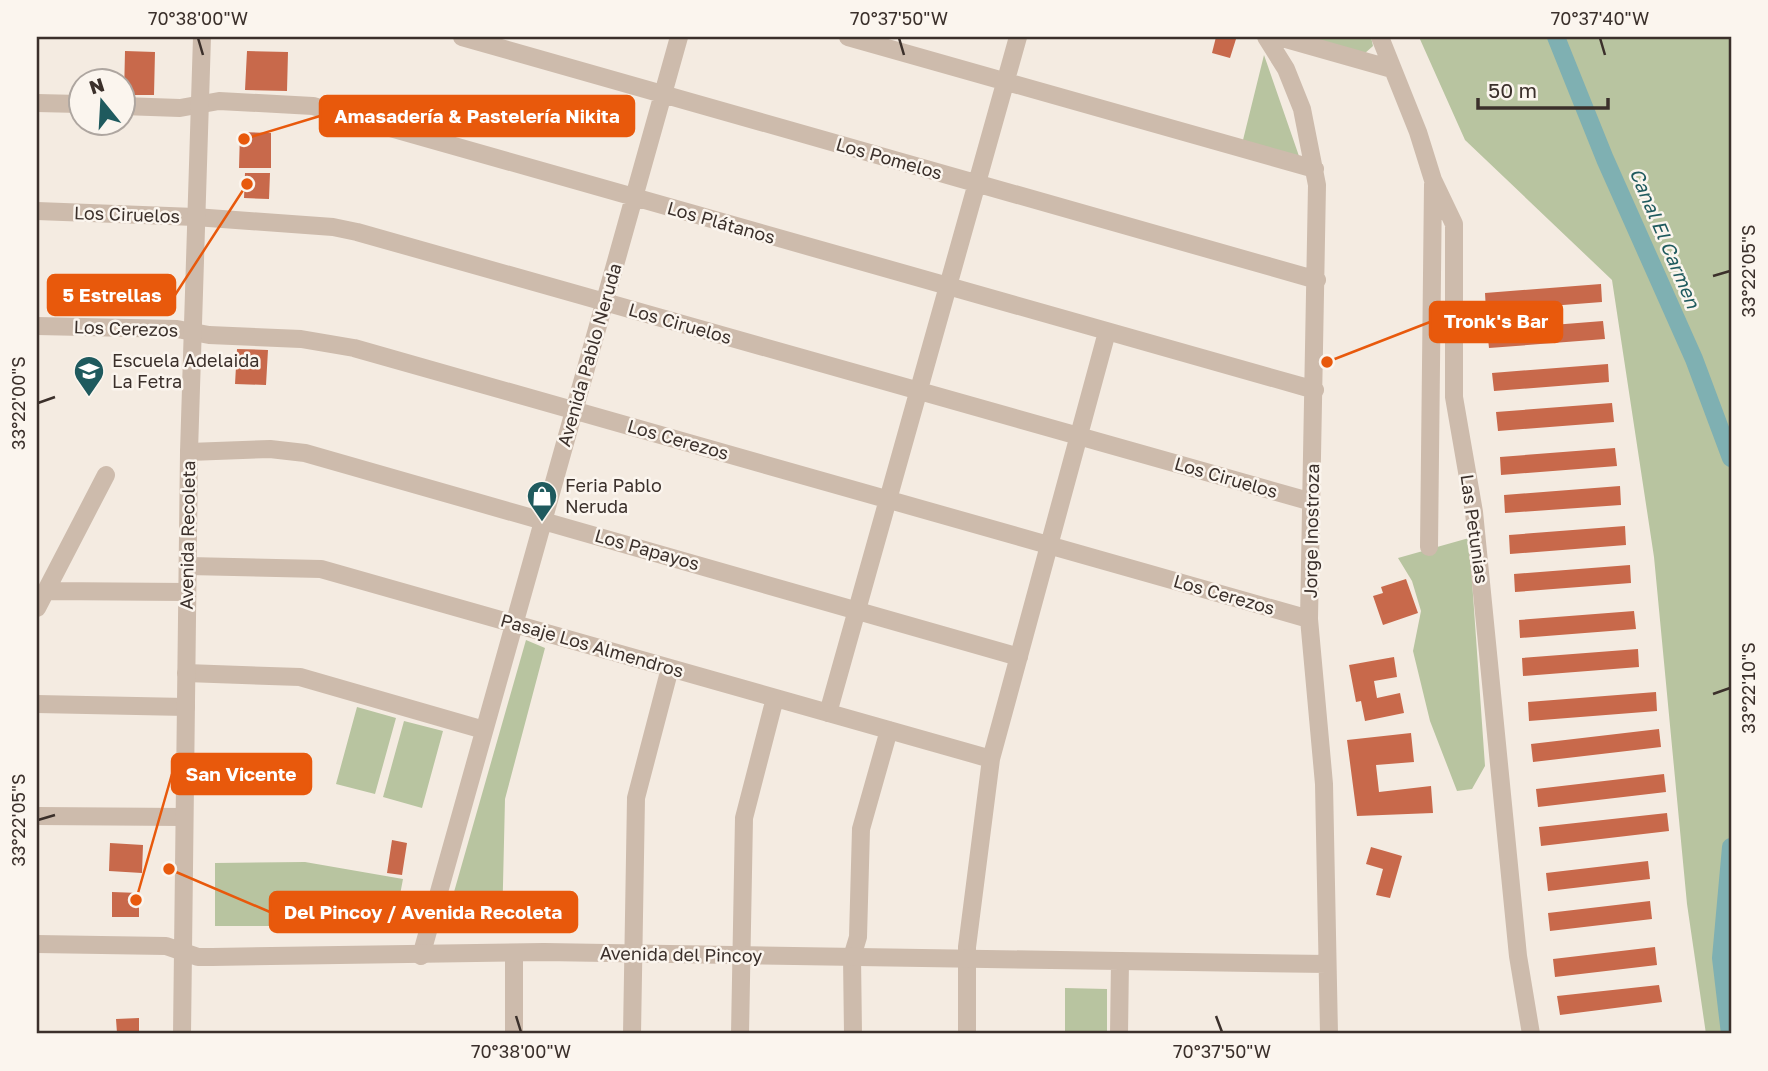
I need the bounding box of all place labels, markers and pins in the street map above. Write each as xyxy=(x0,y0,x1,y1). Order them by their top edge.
callout: Amasadería & Pastelería Nikita xyxy=(320,96,634,136)
callout: 5 Estrellas xyxy=(48,275,175,315)
callout: Tronk's Bar xyxy=(1430,302,1562,342)
place label: Escuela Adelaida La Fetra xyxy=(112,349,259,392)
school or university icon: Escuela Adelaida La Fetra xyxy=(72,354,106,398)
place label: Feria Pablo Neruda xyxy=(565,474,662,517)
shop icon: Feria Pablo Neruda xyxy=(525,479,559,523)
callout: San Vicente xyxy=(172,754,311,794)
callout: Del Pincoy / Avenida Recoleta xyxy=(270,892,577,932)

